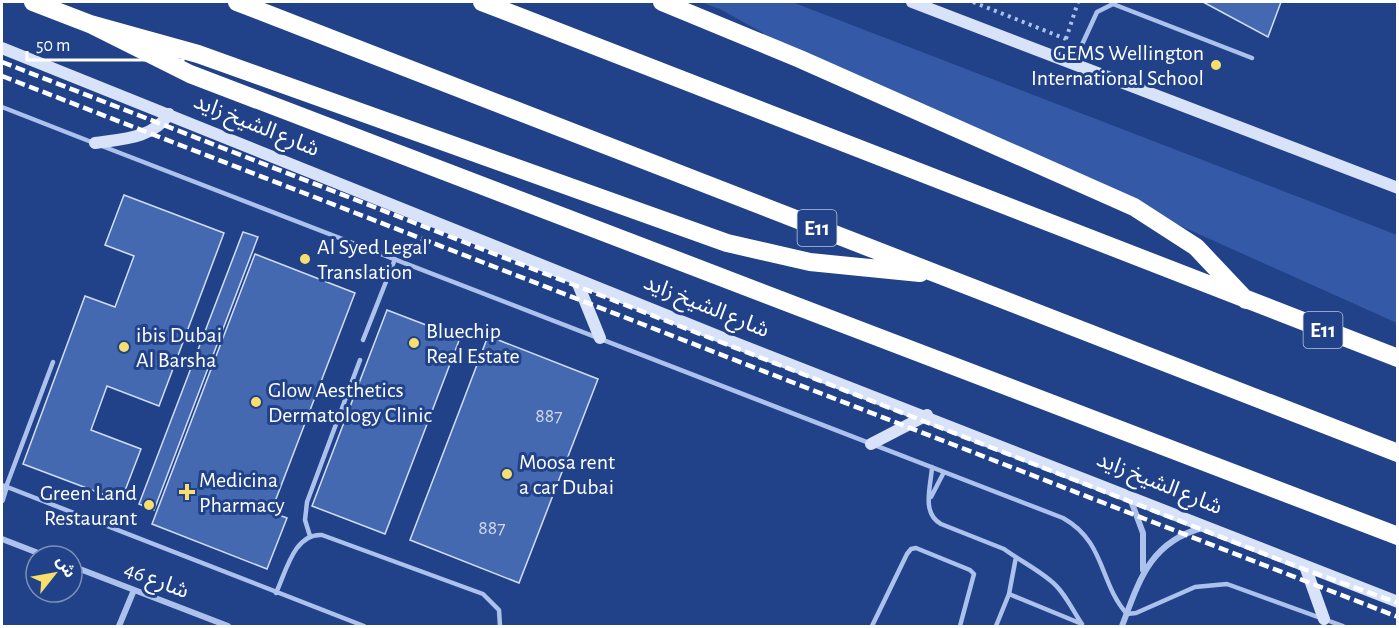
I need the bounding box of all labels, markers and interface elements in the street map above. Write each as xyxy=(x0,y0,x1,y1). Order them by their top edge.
scale bar xyxy=(27,24,183,62)
text: 50 m xyxy=(36,37,70,55)
place label: GEMS Wellington International School xyxy=(1031,42,1204,89)
marker: GEMS Wellington International School xyxy=(1209,58,1223,72)
street label: شارع الشيخ زايد xyxy=(189,90,323,165)
road number: E11 xyxy=(798,210,836,246)
place label: Al Syed Legal Translation xyxy=(317,236,428,283)
marker: Al Syed Legal Translation xyxy=(298,252,312,266)
street label: شارع الشيخ زايد xyxy=(639,271,773,346)
road number: E11 xyxy=(1304,312,1342,348)
place label: Bluechip Real Estate xyxy=(426,320,520,367)
place label: ibis Dubai Al Barsha xyxy=(136,324,222,371)
marker: Bluechip Real Estate xyxy=(407,336,421,350)
marker: ibis Dubai Al Barsha xyxy=(117,340,131,354)
place label: Glow Aesthetics Dermatology Clinic xyxy=(268,379,433,426)
marker: Glow Aesthetics Dermatology Clinic xyxy=(249,395,263,409)
house number: 887 xyxy=(535,406,563,426)
street label: شارع الشيخ زايد xyxy=(1092,448,1226,523)
place label: Moosa rent a car Dubai xyxy=(519,451,615,498)
marker: Moosa rent a car Dubai xyxy=(500,467,514,481)
place label: Medicina Pharmacy xyxy=(199,469,285,516)
place label: Green Land Restaurant xyxy=(40,482,137,529)
marker: Medicina Pharmacy xyxy=(180,485,194,499)
marker: Green Land Restaurant xyxy=(142,498,156,512)
house number: 887 xyxy=(478,518,506,538)
north arrow xyxy=(24,544,84,604)
text: ش xyxy=(53,553,79,581)
street label: شارع 46 xyxy=(119,558,192,607)

